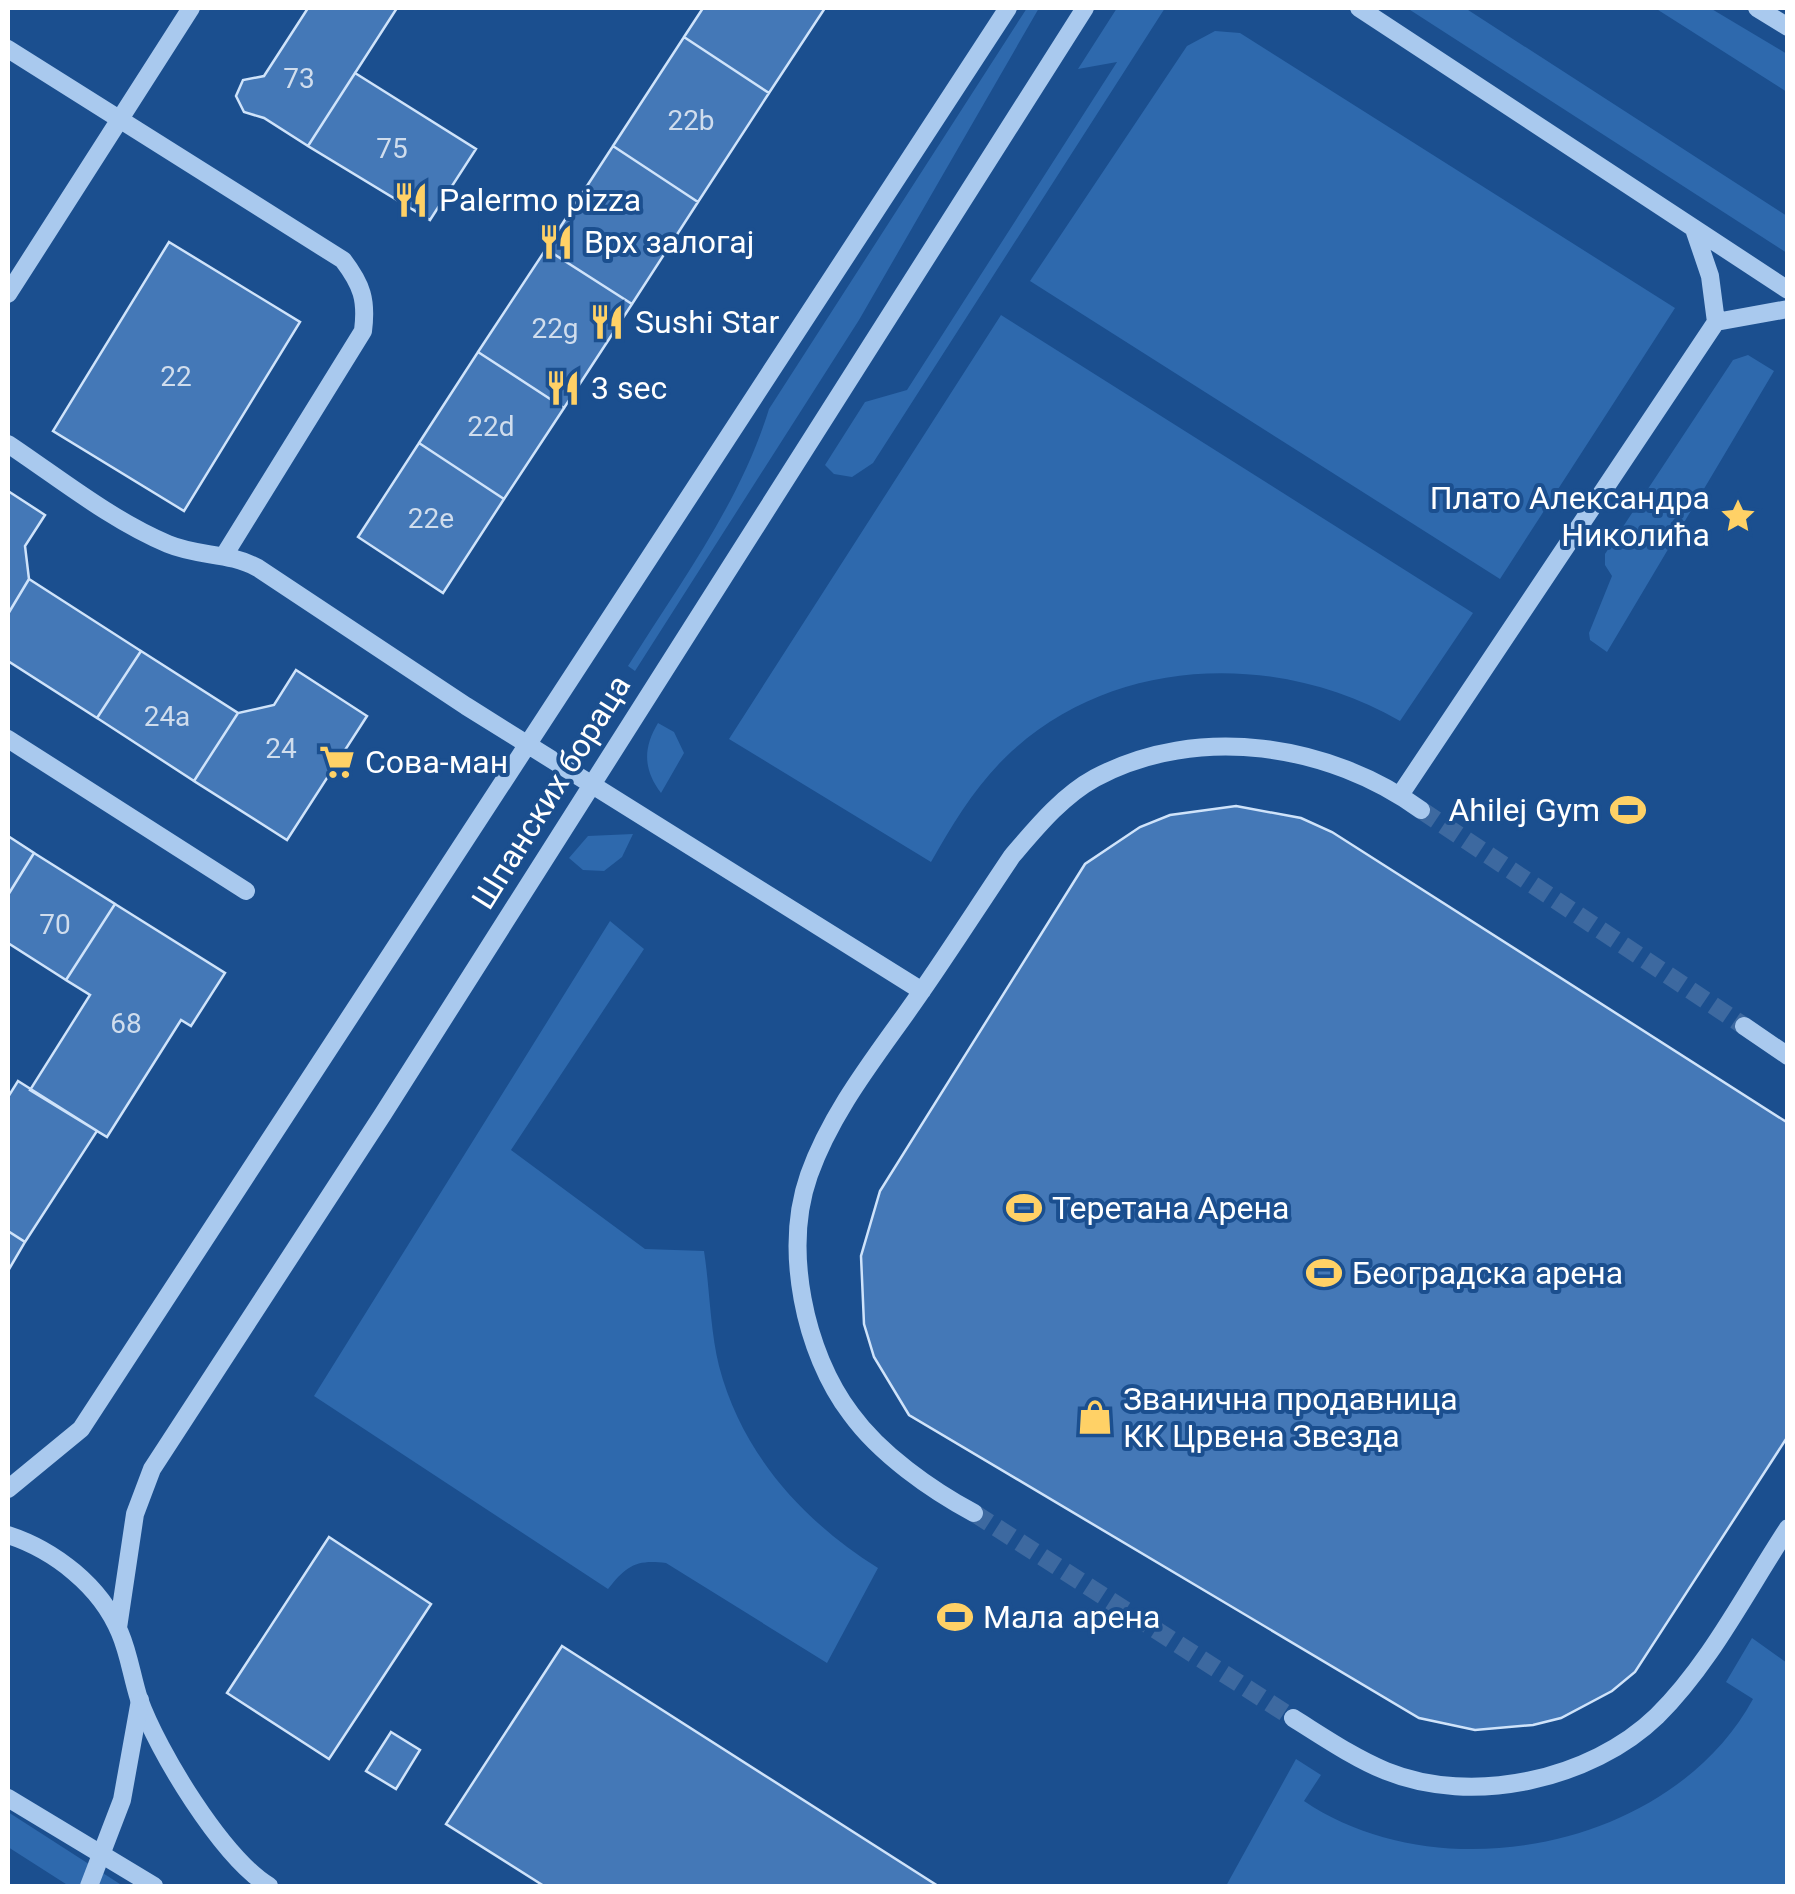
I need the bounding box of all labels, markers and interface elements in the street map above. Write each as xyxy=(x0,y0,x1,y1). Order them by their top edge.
house number: 73 xyxy=(283,62,315,95)
house number: 22b xyxy=(667,104,715,137)
house number: 75 xyxy=(376,132,408,165)
restaurant icon: Palermo pizza xyxy=(392,181,430,219)
place label: Palermo pizza xyxy=(439,181,641,219)
restaurant icon: Врх залогај xyxy=(537,223,575,261)
place label: Врх залогај xyxy=(584,223,754,261)
restaurant icon: Sushi Star xyxy=(588,303,626,341)
place label: Sushi Star xyxy=(635,303,779,341)
house number: 22g xyxy=(531,312,579,345)
house number: 22 xyxy=(160,360,192,393)
restaurant icon: 3 sec xyxy=(544,369,582,407)
place label: 3 sec xyxy=(591,369,667,407)
house number: 22d xyxy=(467,410,515,443)
place label: Плато Александра Николића xyxy=(1430,479,1710,554)
place icon: Плато Александра Николића xyxy=(1719,497,1757,535)
house number: 22e xyxy=(408,502,454,535)
street label: Шпанских бораца xyxy=(464,668,638,916)
house number: 24a xyxy=(144,700,190,733)
house number: 24 xyxy=(265,732,297,765)
supermarket icon: Сова-ман xyxy=(318,743,356,781)
place label: Сова-ман xyxy=(365,743,508,781)
place label: Ahilej Gym xyxy=(1448,791,1600,829)
sports icon: Ahilej Gym xyxy=(1609,791,1647,829)
house number: 70 xyxy=(39,908,71,941)
house number: 68 xyxy=(110,1007,142,1040)
sports icon: Теретана Арена xyxy=(1005,1189,1043,1227)
place label: Теретана Арена xyxy=(1052,1189,1289,1227)
sports icon: Београдска арена xyxy=(1305,1254,1343,1292)
place label: Београдска арена xyxy=(1352,1254,1623,1292)
place label: Званична продавница КК Црвена Звезда xyxy=(1123,1380,1458,1455)
shop icon: Званична продавница КК Црвена Звезда xyxy=(1076,1398,1114,1436)
sports icon: Мала арена xyxy=(936,1598,974,1636)
place label: Мала арена xyxy=(983,1598,1160,1636)

